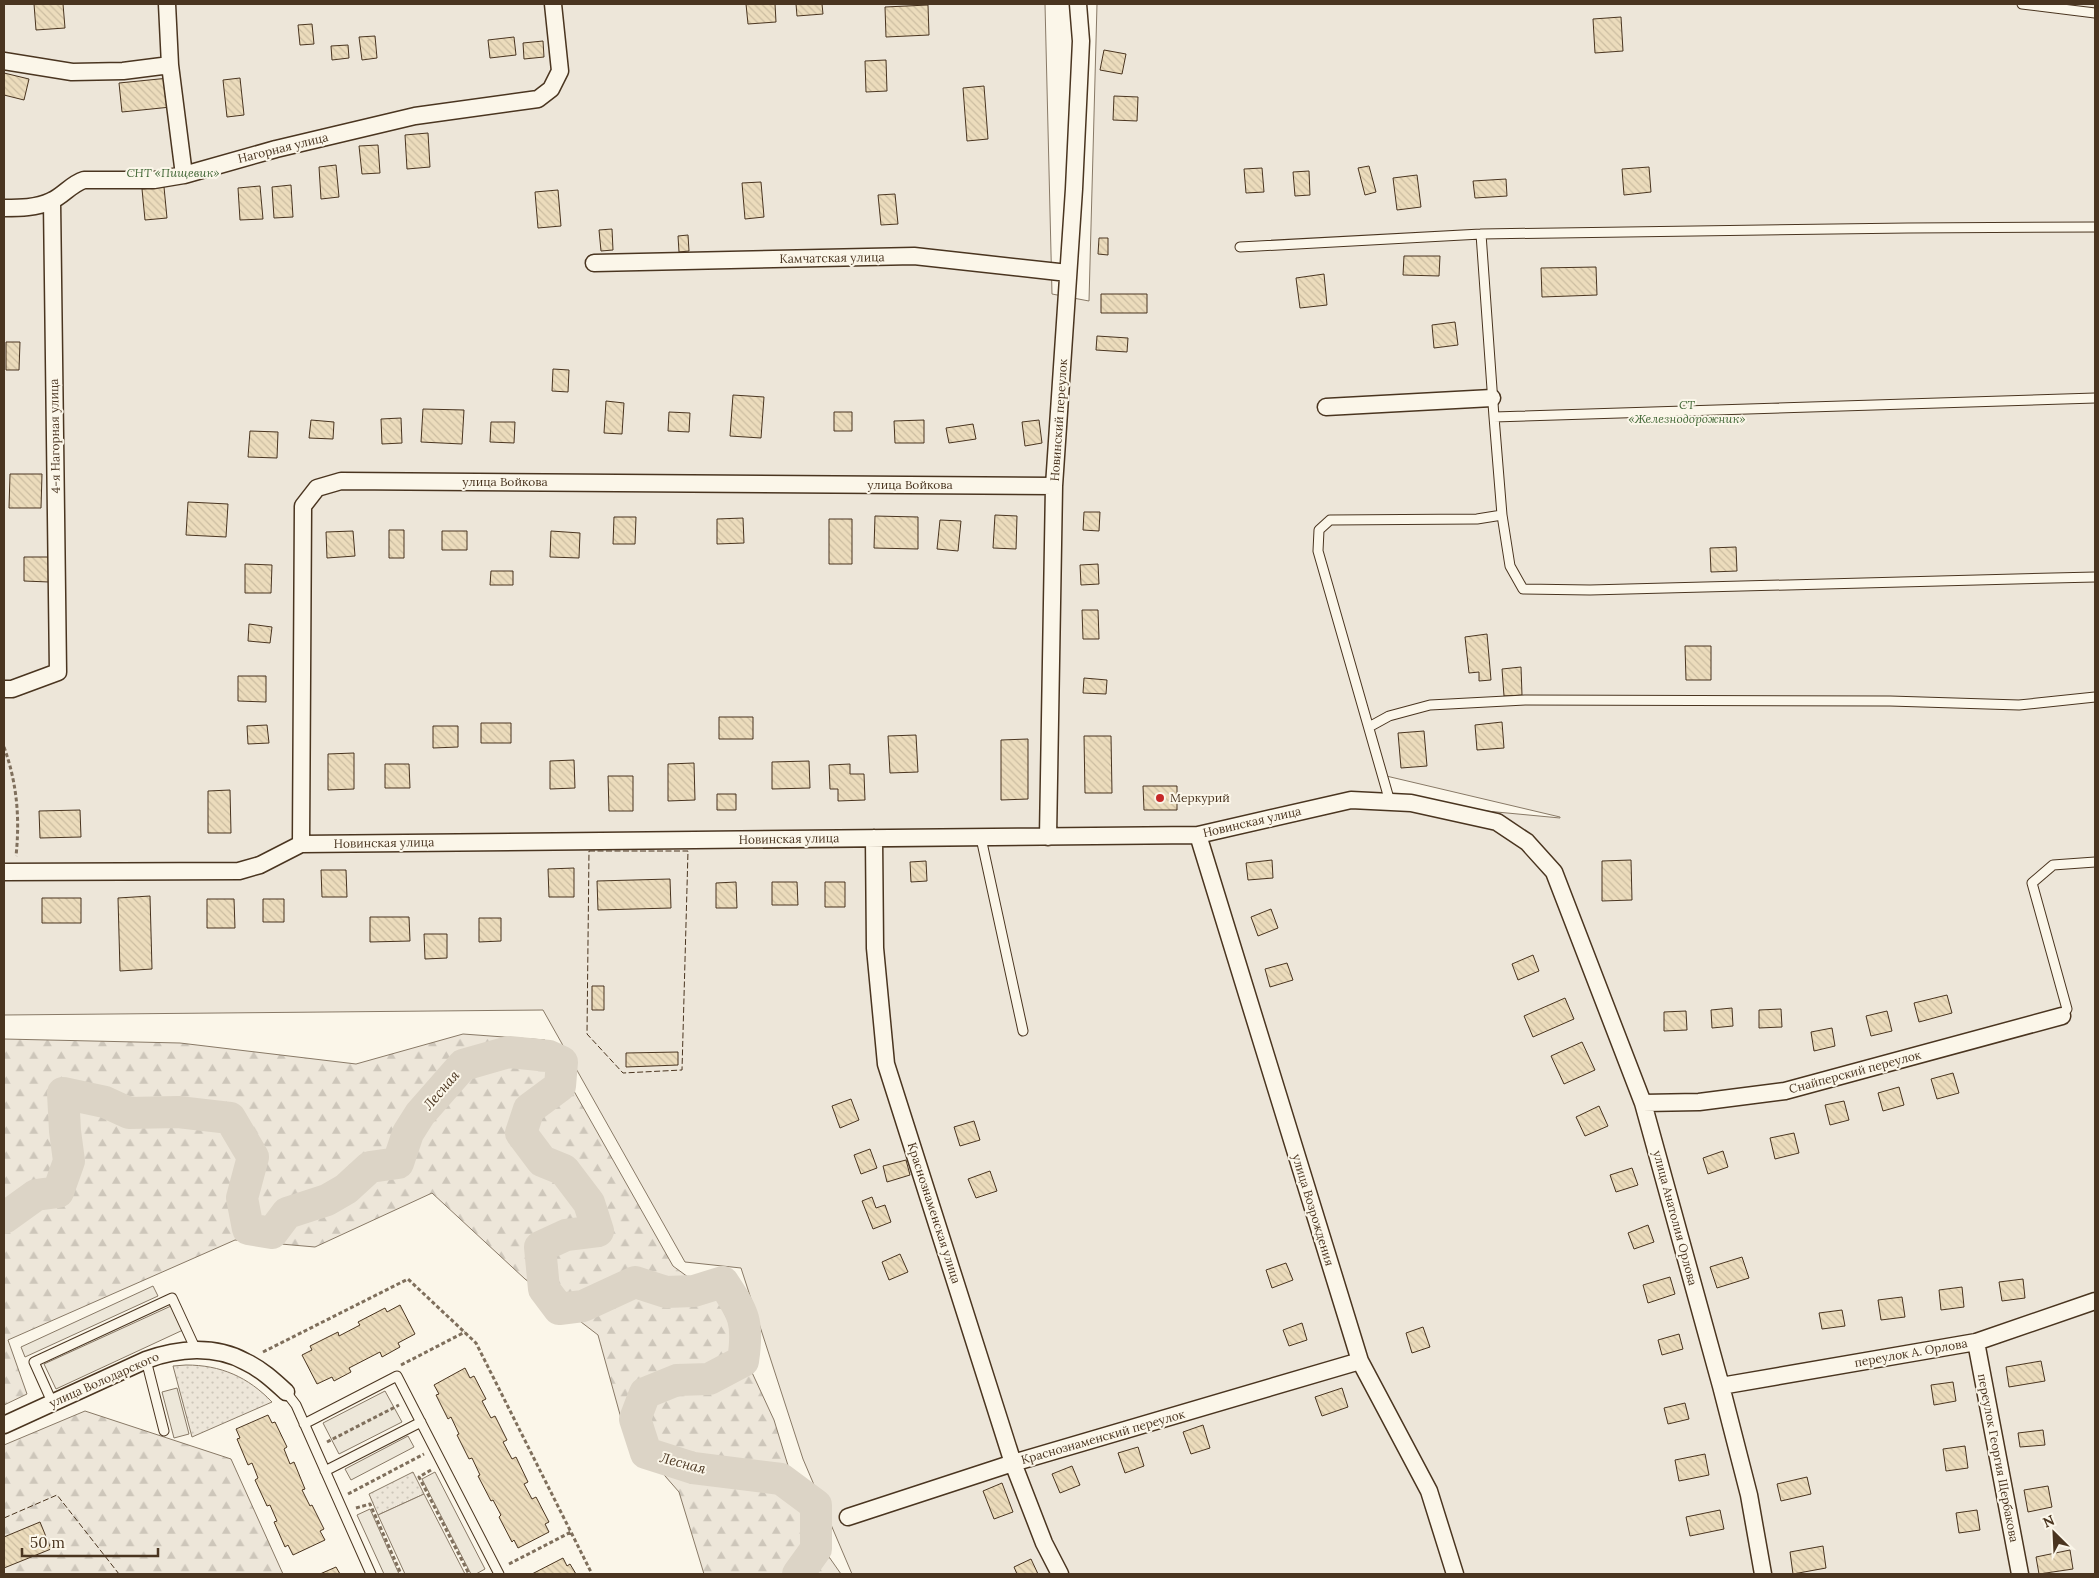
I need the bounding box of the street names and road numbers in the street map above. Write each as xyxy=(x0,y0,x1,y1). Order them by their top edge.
street label: Нагорная улица xyxy=(236,129,330,166)
street label: Камчатская улица xyxy=(779,249,885,266)
street label: Новинский переулок xyxy=(1047,358,1070,482)
street label: 4-я Нагорная улица xyxy=(46,378,63,494)
street label: улица Войкова xyxy=(462,474,548,489)
street label: улица Войкова xyxy=(867,477,953,492)
street label: Новинская улица xyxy=(1201,803,1303,840)
street label: Новинская улица xyxy=(739,830,839,847)
street label: Новинская улица xyxy=(334,834,434,851)
street label: Снайперский переулок xyxy=(1787,1047,1923,1096)
street label: Краснознаменская улица xyxy=(905,1140,964,1285)
street label: улица Анатолия Орлова xyxy=(1650,1149,1701,1287)
street label: улица Возрождения xyxy=(1289,1152,1338,1268)
street label: переулок А. Орлова xyxy=(1853,1335,1969,1370)
street label: улица Володарского xyxy=(46,1349,161,1411)
street label: переулок Георгия Щербакова xyxy=(1975,1372,2022,1543)
street label: Краснознаменский переулок xyxy=(1019,1406,1187,1467)

